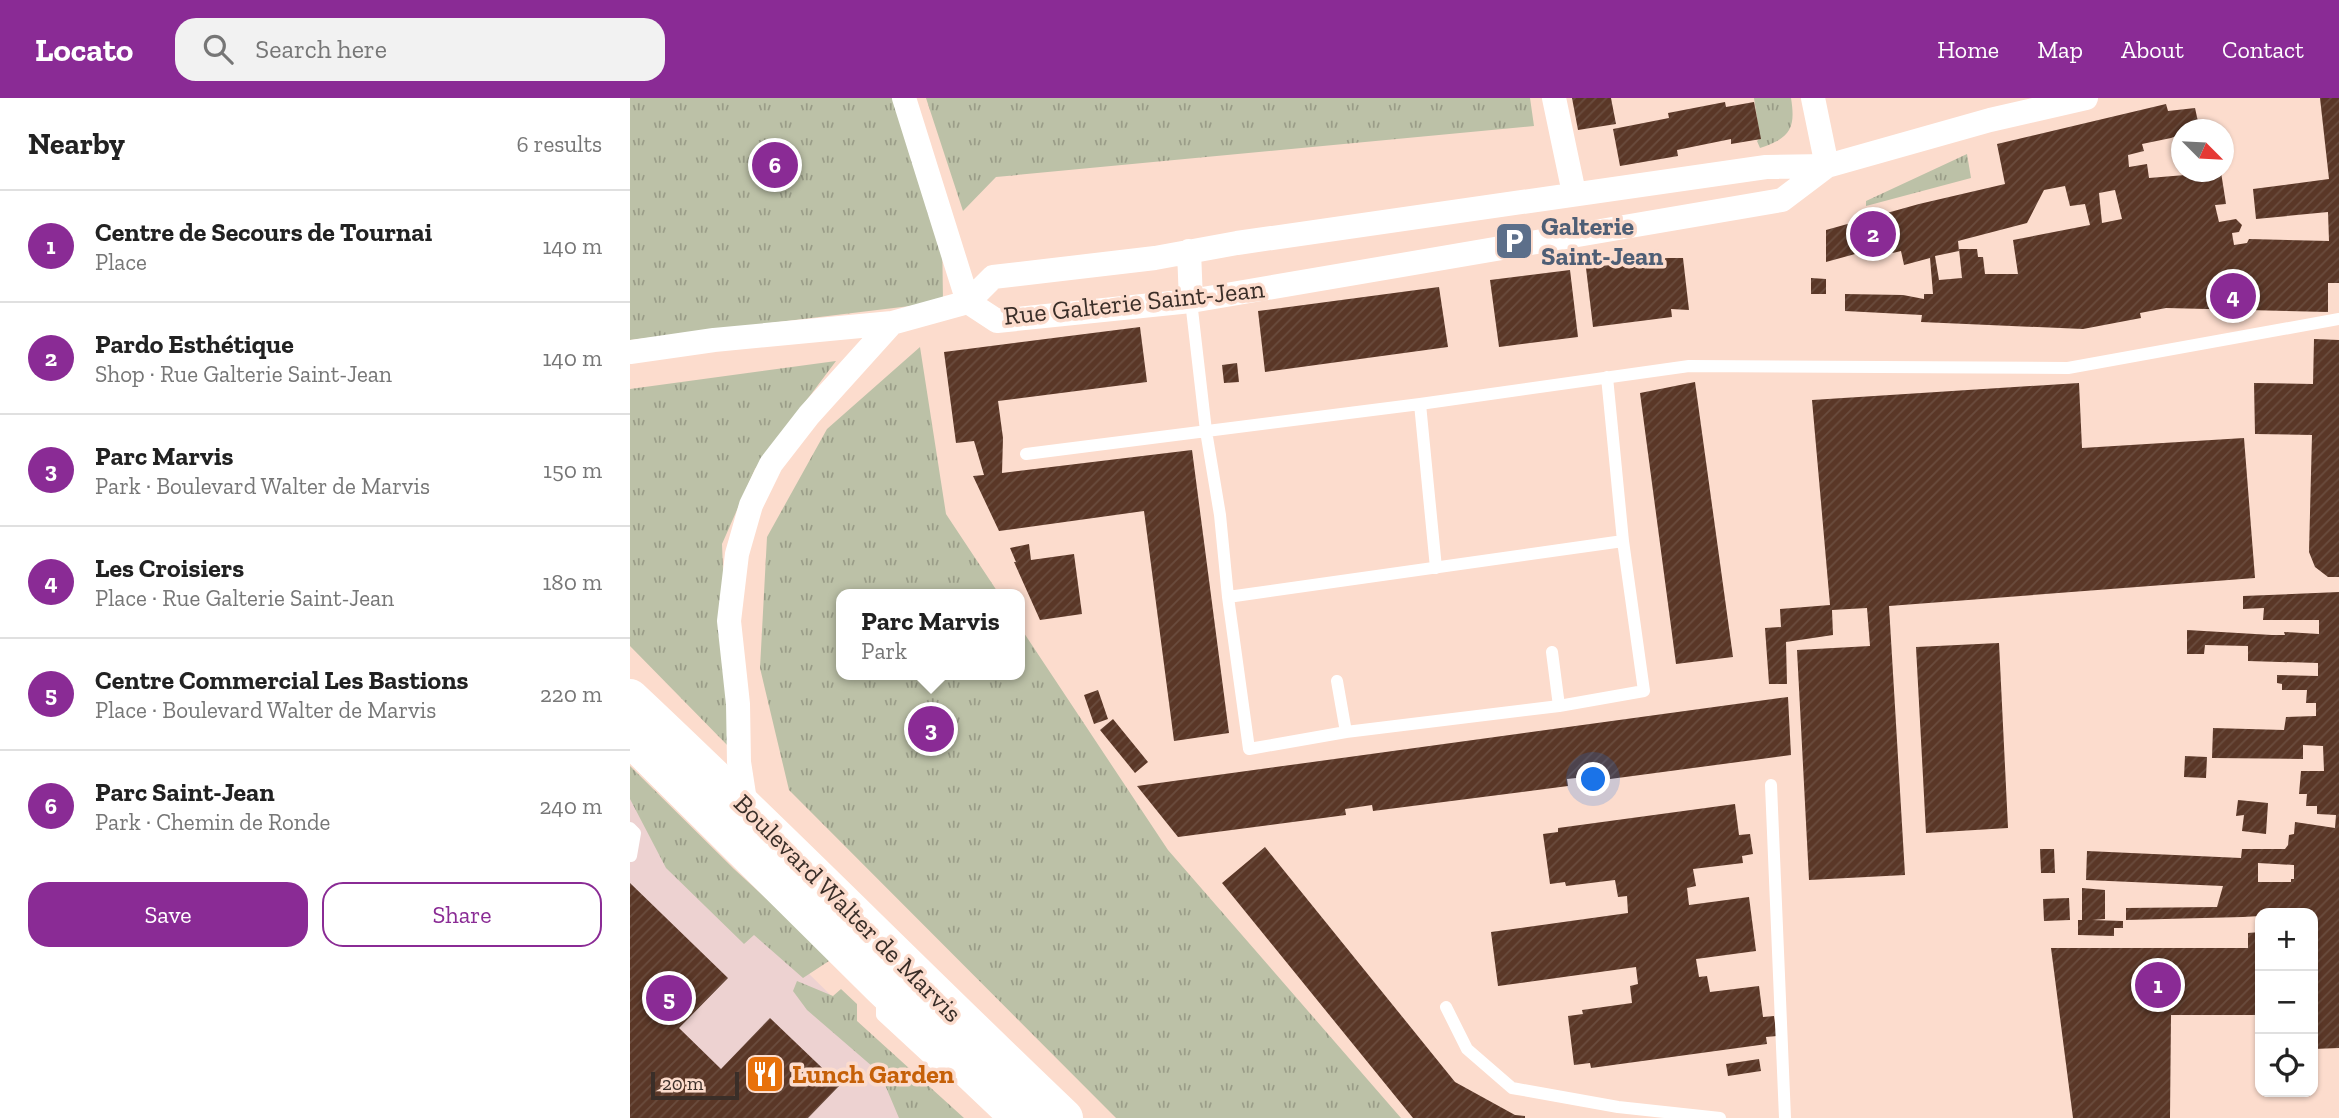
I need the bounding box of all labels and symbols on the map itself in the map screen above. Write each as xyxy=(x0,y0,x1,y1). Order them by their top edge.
north arrow xyxy=(2171,119,2234,182)
pin: 6 xyxy=(752,139,798,191)
pin: 2 xyxy=(1850,208,1896,260)
place label: Galterie Saint-Jean xyxy=(1541,210,1664,272)
parking icon: Galterie Saint-Jean xyxy=(1493,220,1535,262)
pin: 4 xyxy=(2210,270,2256,322)
street label: Rue Galterie Saint-Jean xyxy=(1002,272,1266,332)
pin: 3 xyxy=(908,703,954,755)
your location xyxy=(1576,762,1610,796)
street label: Boulevard Walter de Marvis xyxy=(727,787,969,1029)
pin: 1 xyxy=(2135,959,2181,1011)
pin: 5 xyxy=(646,972,692,1024)
restaurant icon: Lunch Garden xyxy=(744,1053,786,1095)
place label: Lunch Garden xyxy=(792,1058,955,1090)
scale bar xyxy=(651,1069,738,1101)

